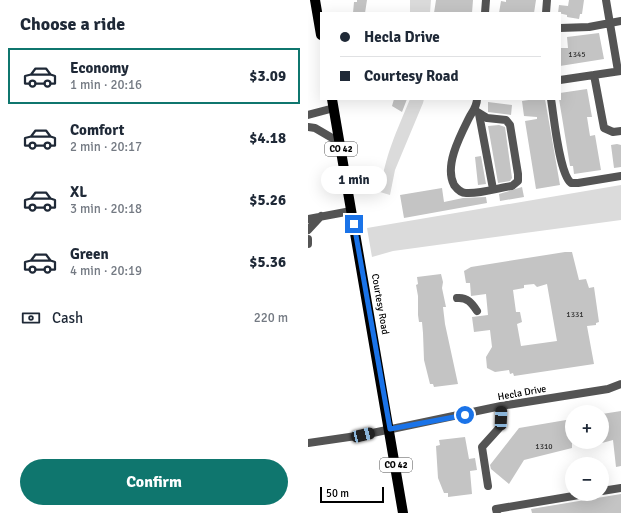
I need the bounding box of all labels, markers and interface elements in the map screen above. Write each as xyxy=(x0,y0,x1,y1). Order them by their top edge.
text: Choose a ride xyxy=(20,13,125,35)
text: Hecla Drive xyxy=(364,28,440,46)
house number: 1345 xyxy=(568,49,586,59)
icon: car xyxy=(22,58,58,94)
text: Economy xyxy=(70,59,129,77)
text: $3.09 xyxy=(249,67,286,85)
text: Courtesy Road xyxy=(364,67,459,85)
text: 1 min · 20:16 xyxy=(70,77,142,93)
icon: car xyxy=(22,120,58,156)
text: Comfort xyxy=(70,121,124,139)
text: $4.18 xyxy=(249,129,286,147)
text: 2 min · 20:17 xyxy=(70,139,142,155)
road number: CO 42 xyxy=(325,142,357,156)
callout: 1 min xyxy=(321,166,387,194)
text: 1 min xyxy=(338,172,370,188)
icon: car xyxy=(22,182,58,218)
text: XL xyxy=(70,183,87,201)
text: $5.26 xyxy=(249,191,286,209)
text: 3 min · 20:18 xyxy=(70,201,142,217)
route end xyxy=(345,215,363,233)
icon: car xyxy=(22,244,58,280)
text: Green xyxy=(70,245,109,263)
text: $5.36 xyxy=(249,253,286,271)
text: 4 min · 20:19 xyxy=(70,263,142,279)
street label: Courtesy Road xyxy=(369,273,391,335)
icon: cash xyxy=(20,307,42,329)
text: Cash xyxy=(52,309,83,327)
house number: 1331 xyxy=(566,309,584,319)
text: 220 m xyxy=(254,310,288,326)
street label: Hecla Drive xyxy=(497,383,547,403)
map controls xyxy=(565,405,609,501)
button: + xyxy=(565,405,609,449)
route start xyxy=(456,406,474,424)
car xyxy=(495,406,507,430)
car xyxy=(350,426,376,444)
house number: 1310 xyxy=(535,441,553,451)
button: − xyxy=(565,457,609,501)
road number: CO 42 xyxy=(380,458,412,472)
button: Confirm xyxy=(20,459,288,505)
scale bar xyxy=(320,485,384,504)
text: 50 m xyxy=(326,487,349,500)

